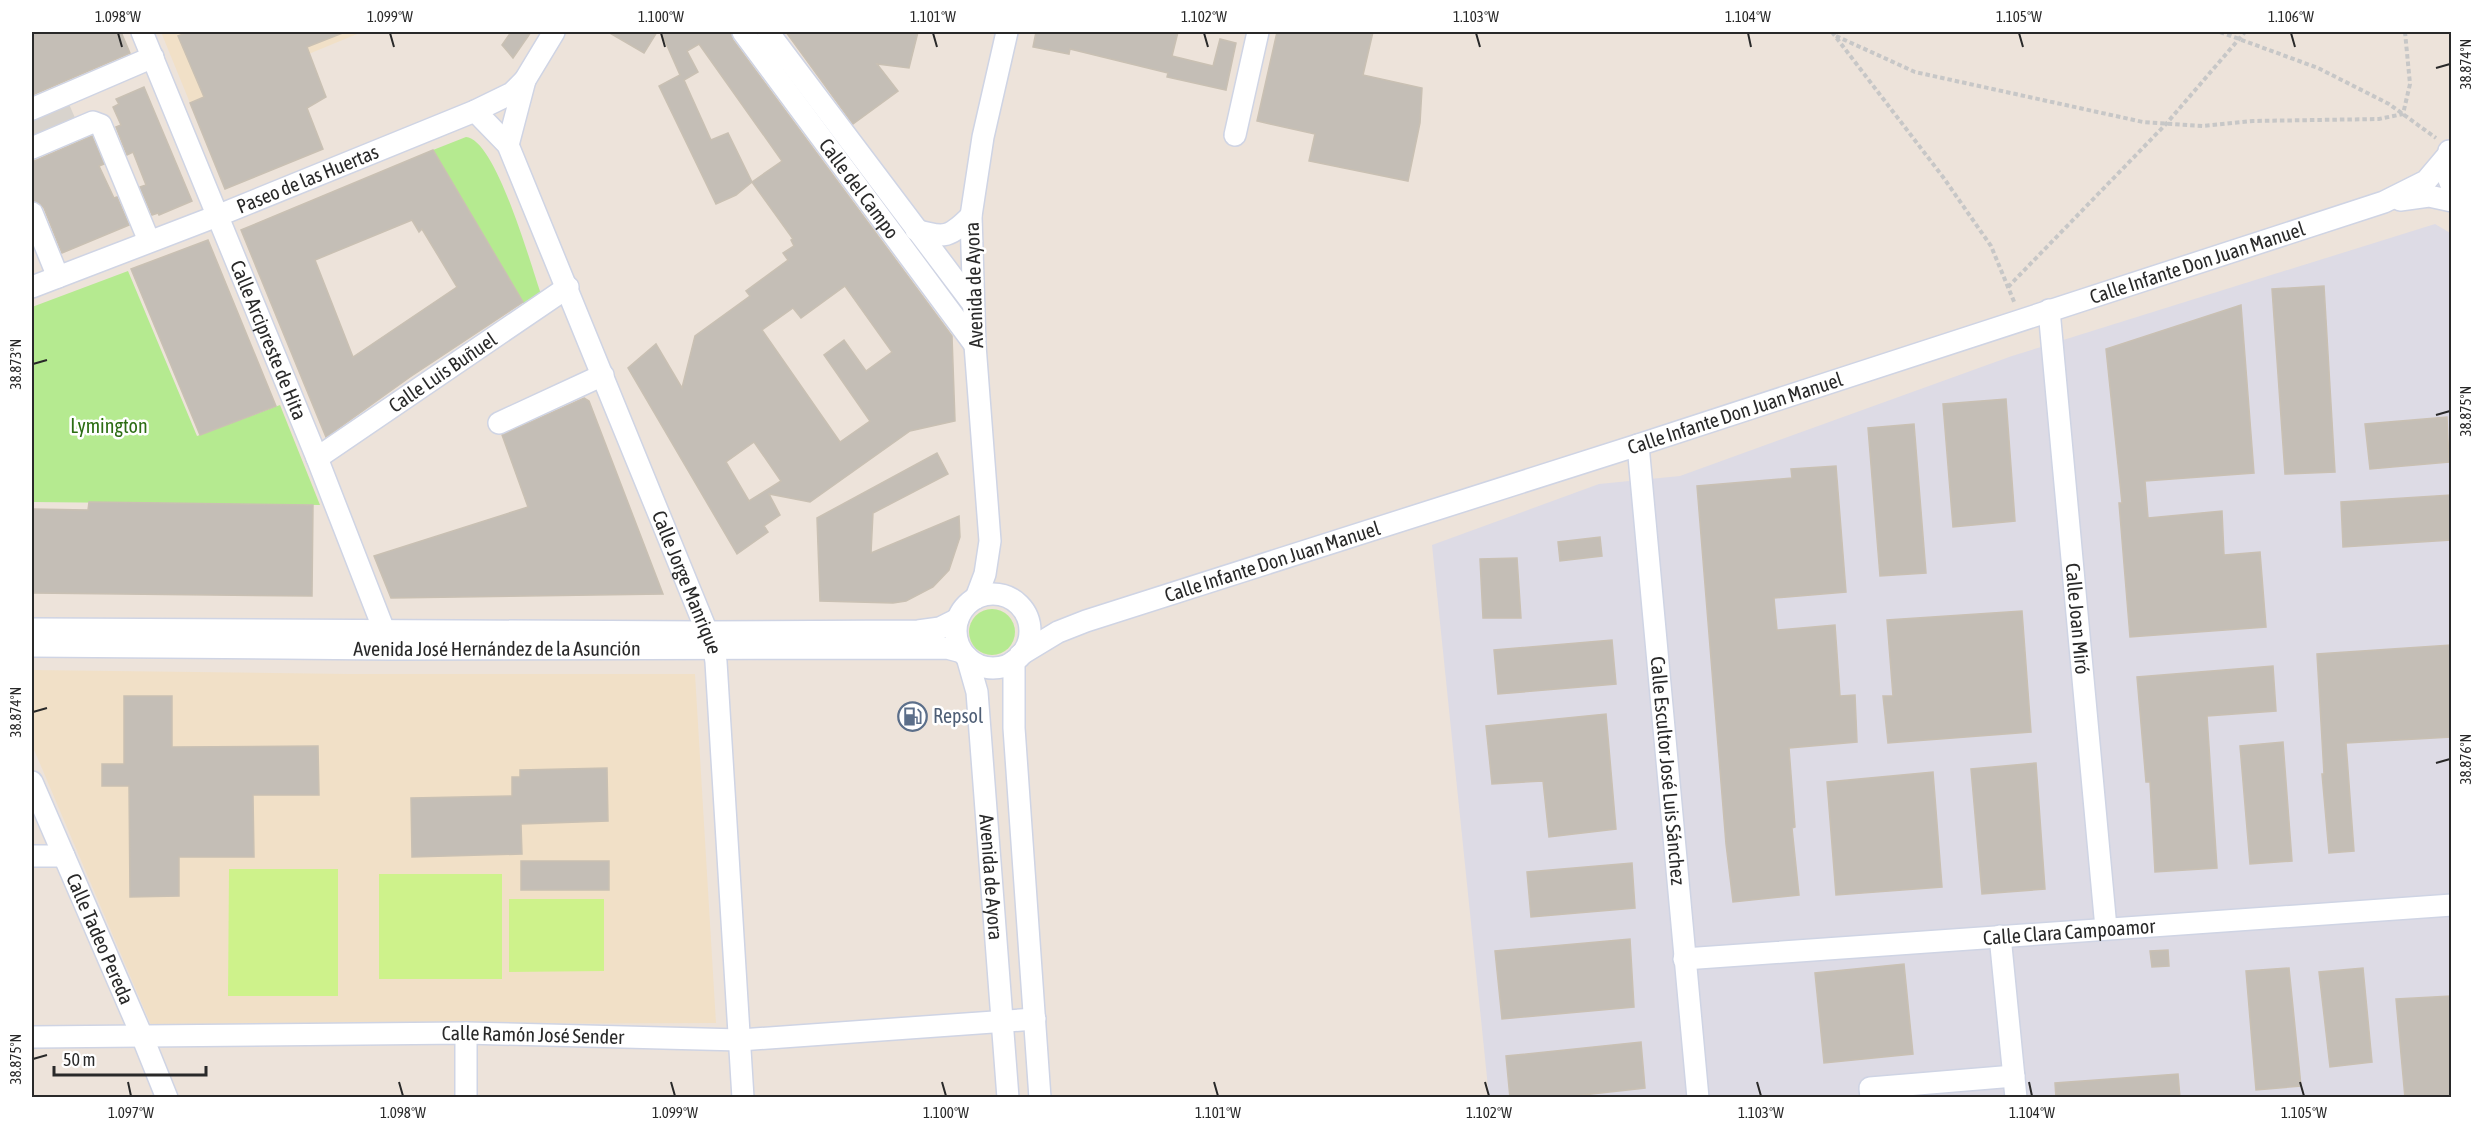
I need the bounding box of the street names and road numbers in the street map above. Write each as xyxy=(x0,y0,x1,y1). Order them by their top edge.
street label: Calle del Campo xyxy=(815,134,904,243)
street label: Paseo de las Huertas xyxy=(233,140,382,218)
street label: Calle Infante Don Juan Manuel xyxy=(2087,216,2308,308)
street label: Avenida de Ayora xyxy=(960,222,987,348)
street label: Calle Arcipreste de Hita xyxy=(226,257,312,423)
street label: Calle Luis Buñuel xyxy=(384,327,501,417)
street label: Calle Infante Don Juan Manuel xyxy=(1625,367,1846,459)
street label: Calle Jorge Manrique xyxy=(648,507,727,655)
street label: Calle Infante Don Juan Manuel xyxy=(1162,516,1383,606)
street label: Calle Joan Miró xyxy=(2061,562,2095,675)
street label: Avenida José Hernández de la Asunción xyxy=(353,637,641,660)
street label: Calle Escultor José Luis Sánchez xyxy=(1646,655,1690,886)
street label: Avenida de Ayora xyxy=(975,813,1008,941)
street label: Calle Tadeo Pereda xyxy=(62,870,139,1008)
street label: Calle Clara Campoamor xyxy=(1982,914,2157,949)
street label: Calle Ramón José Sender xyxy=(442,1021,626,1048)

